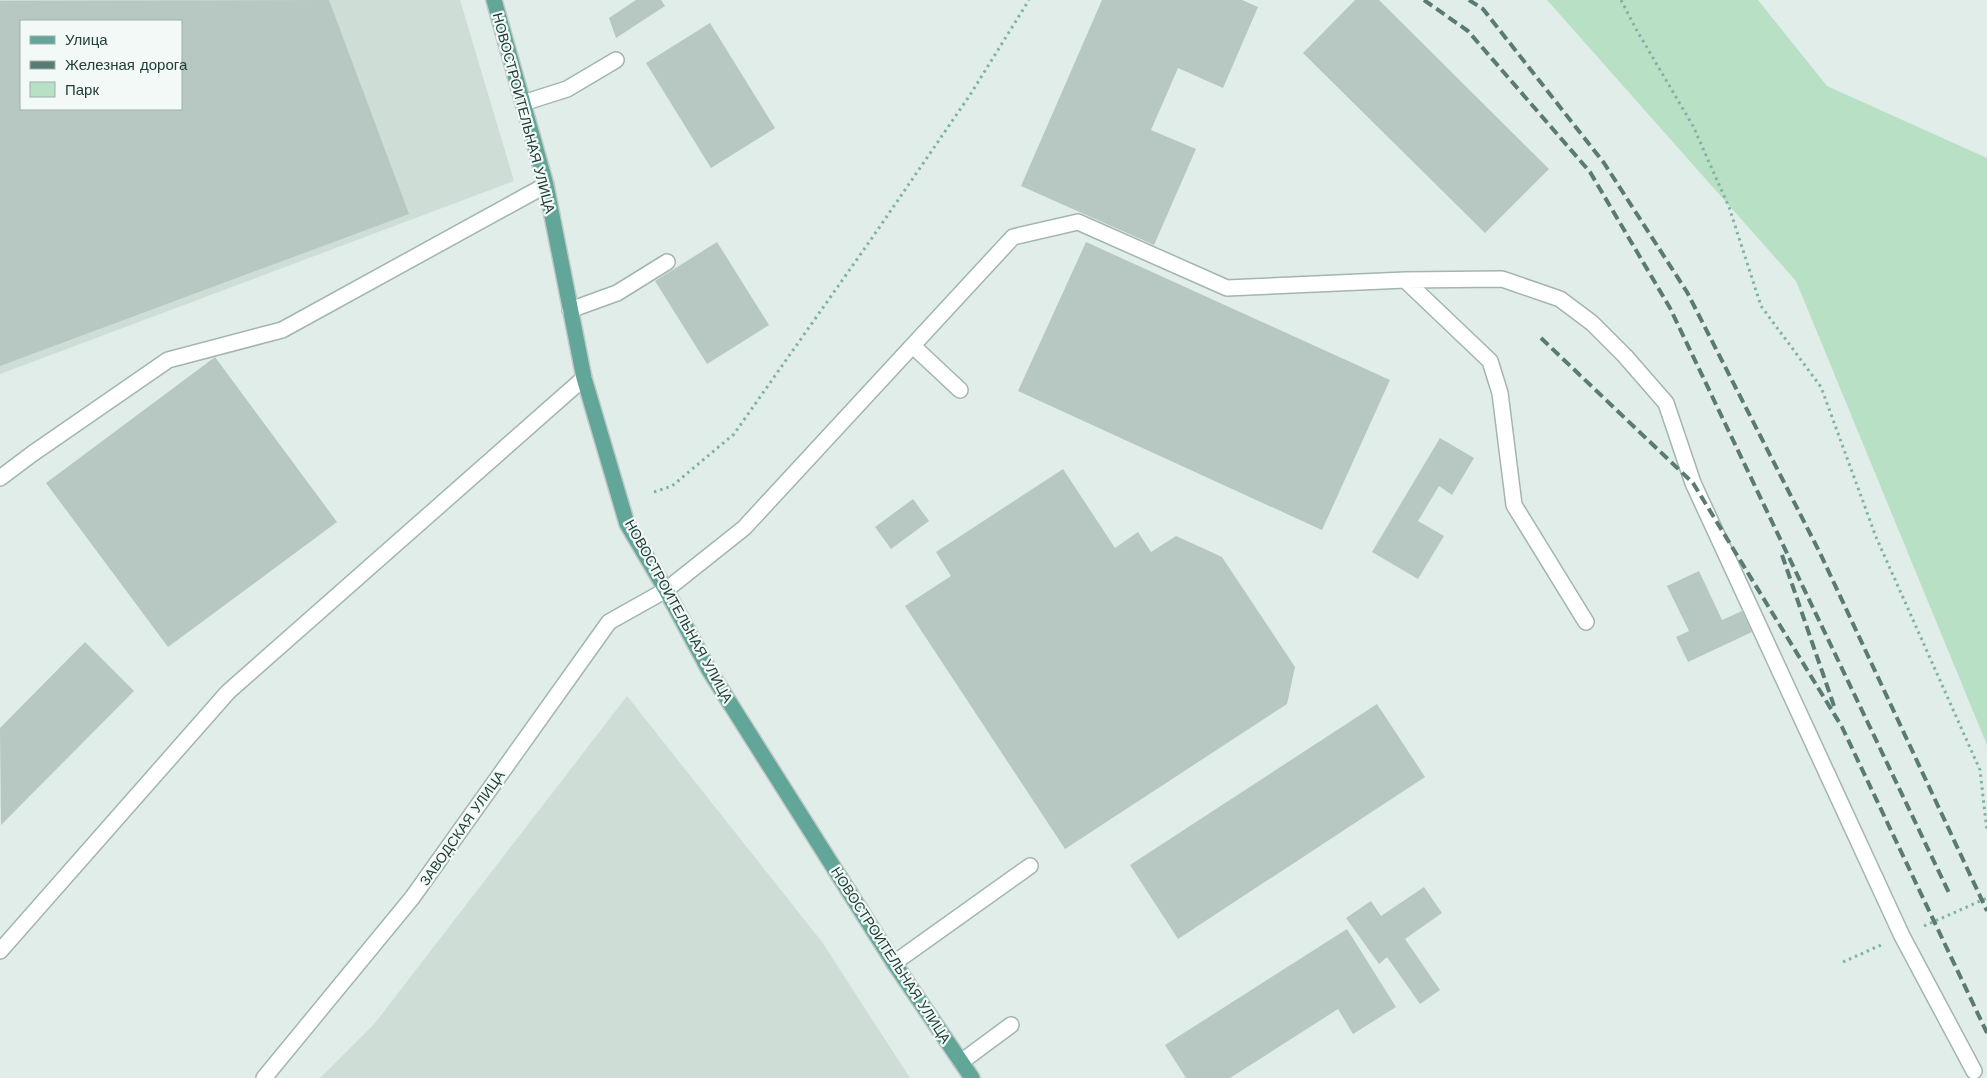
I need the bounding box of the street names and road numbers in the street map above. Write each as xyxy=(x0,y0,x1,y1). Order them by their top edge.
street label: НОВОСТРОИТЕЛЬНАЯ УЛИЦА xyxy=(489,11,559,216)
street label: НОВОСТРОИТЕЛЬНАЯ УЛИЦА xyxy=(622,517,736,706)
street label: ЗАВОДСКАЯ УЛИЦА xyxy=(416,767,508,889)
street label: НОВОСТРОИТЕЛЬНАЯ УЛИЦА xyxy=(828,864,954,1047)

